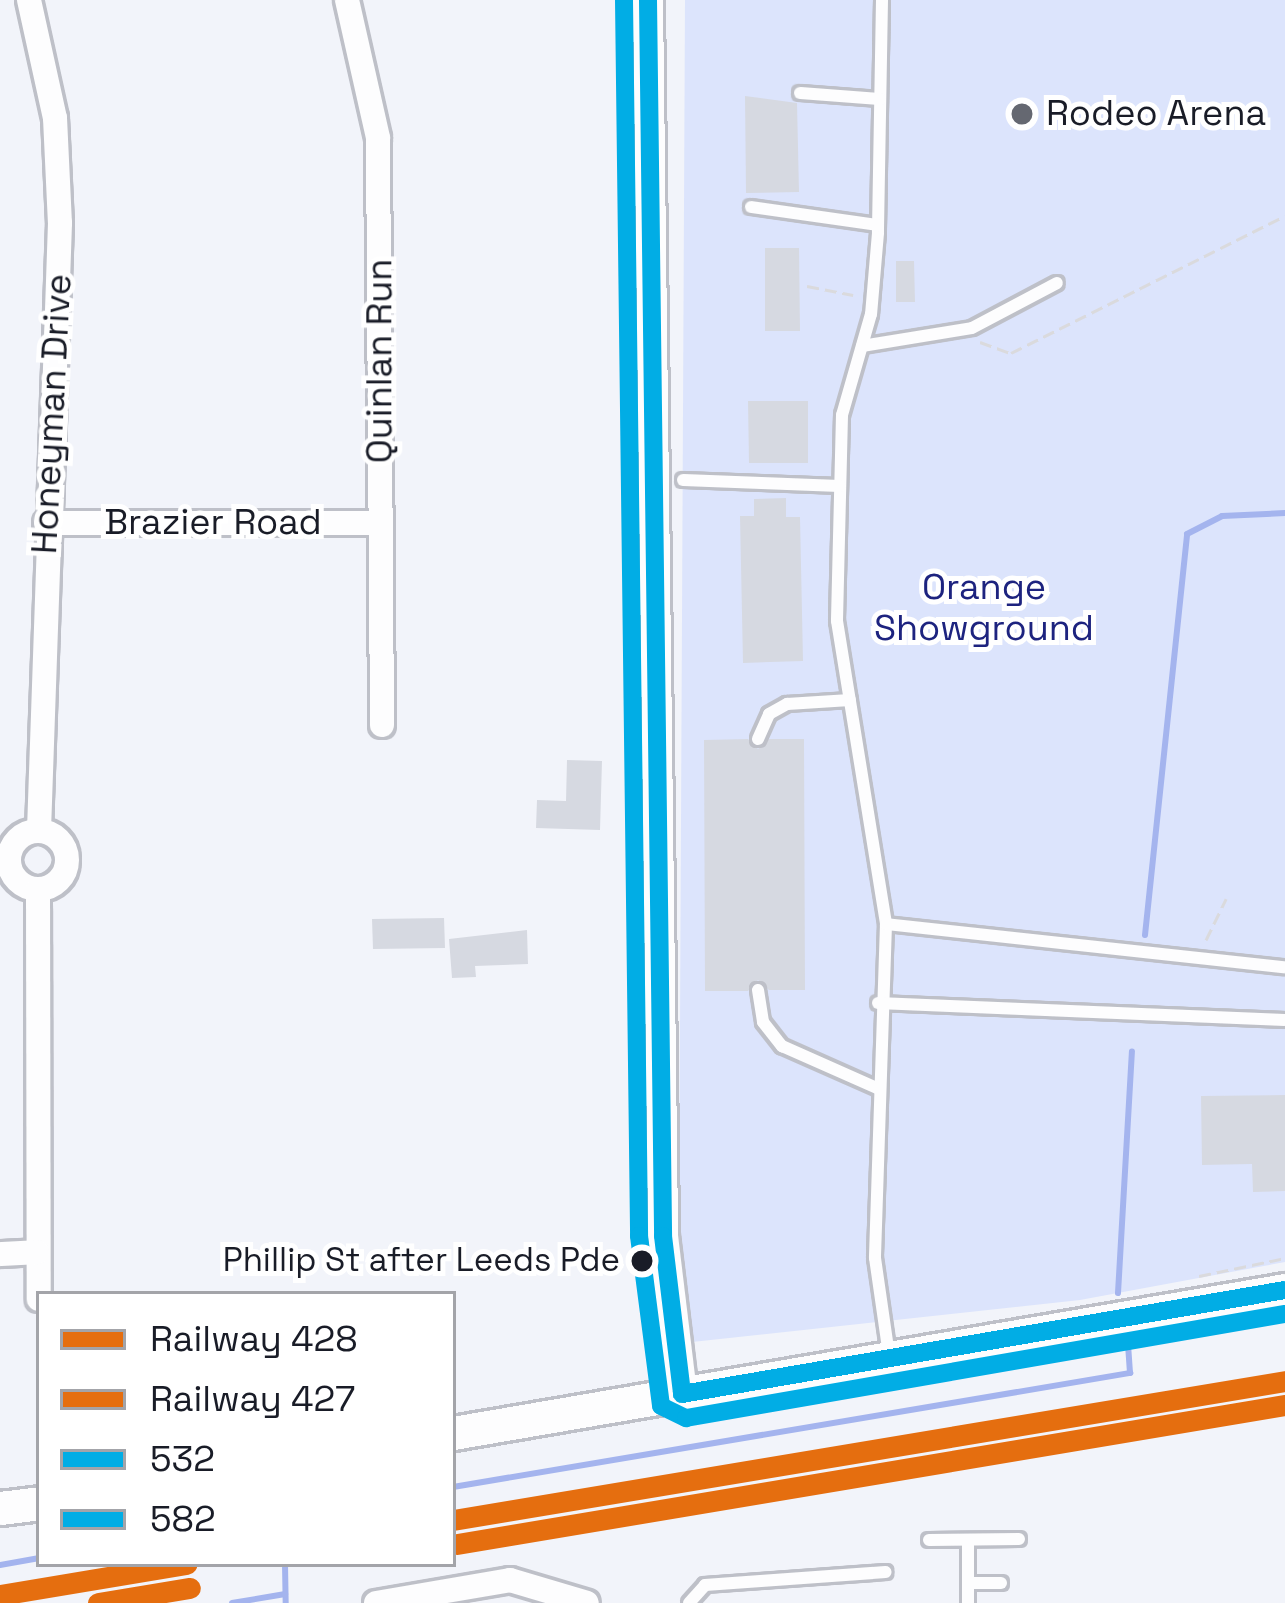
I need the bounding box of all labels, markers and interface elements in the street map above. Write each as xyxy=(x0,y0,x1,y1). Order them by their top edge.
place label: Rodeo Arena xyxy=(1046,92,1267,136)
marker: Rodeo Arena xyxy=(1009,101,1035,127)
street label: Quinlan Run xyxy=(358,259,402,463)
street label: Honeyman Drive xyxy=(23,273,81,555)
street label: Brazier Road xyxy=(104,501,322,545)
park label: Orange Showground xyxy=(874,565,1094,650)
place label: Phillip St after Leeds Pde xyxy=(223,1241,620,1281)
marker: Phillip St after Leeds Pde xyxy=(631,1250,653,1272)
legend xyxy=(36,1291,456,1567)
text: Railway 428 xyxy=(150,1316,358,1362)
text: Railway 427 xyxy=(150,1376,355,1422)
text: 532 xyxy=(150,1436,215,1482)
text: 582 xyxy=(150,1496,216,1542)

